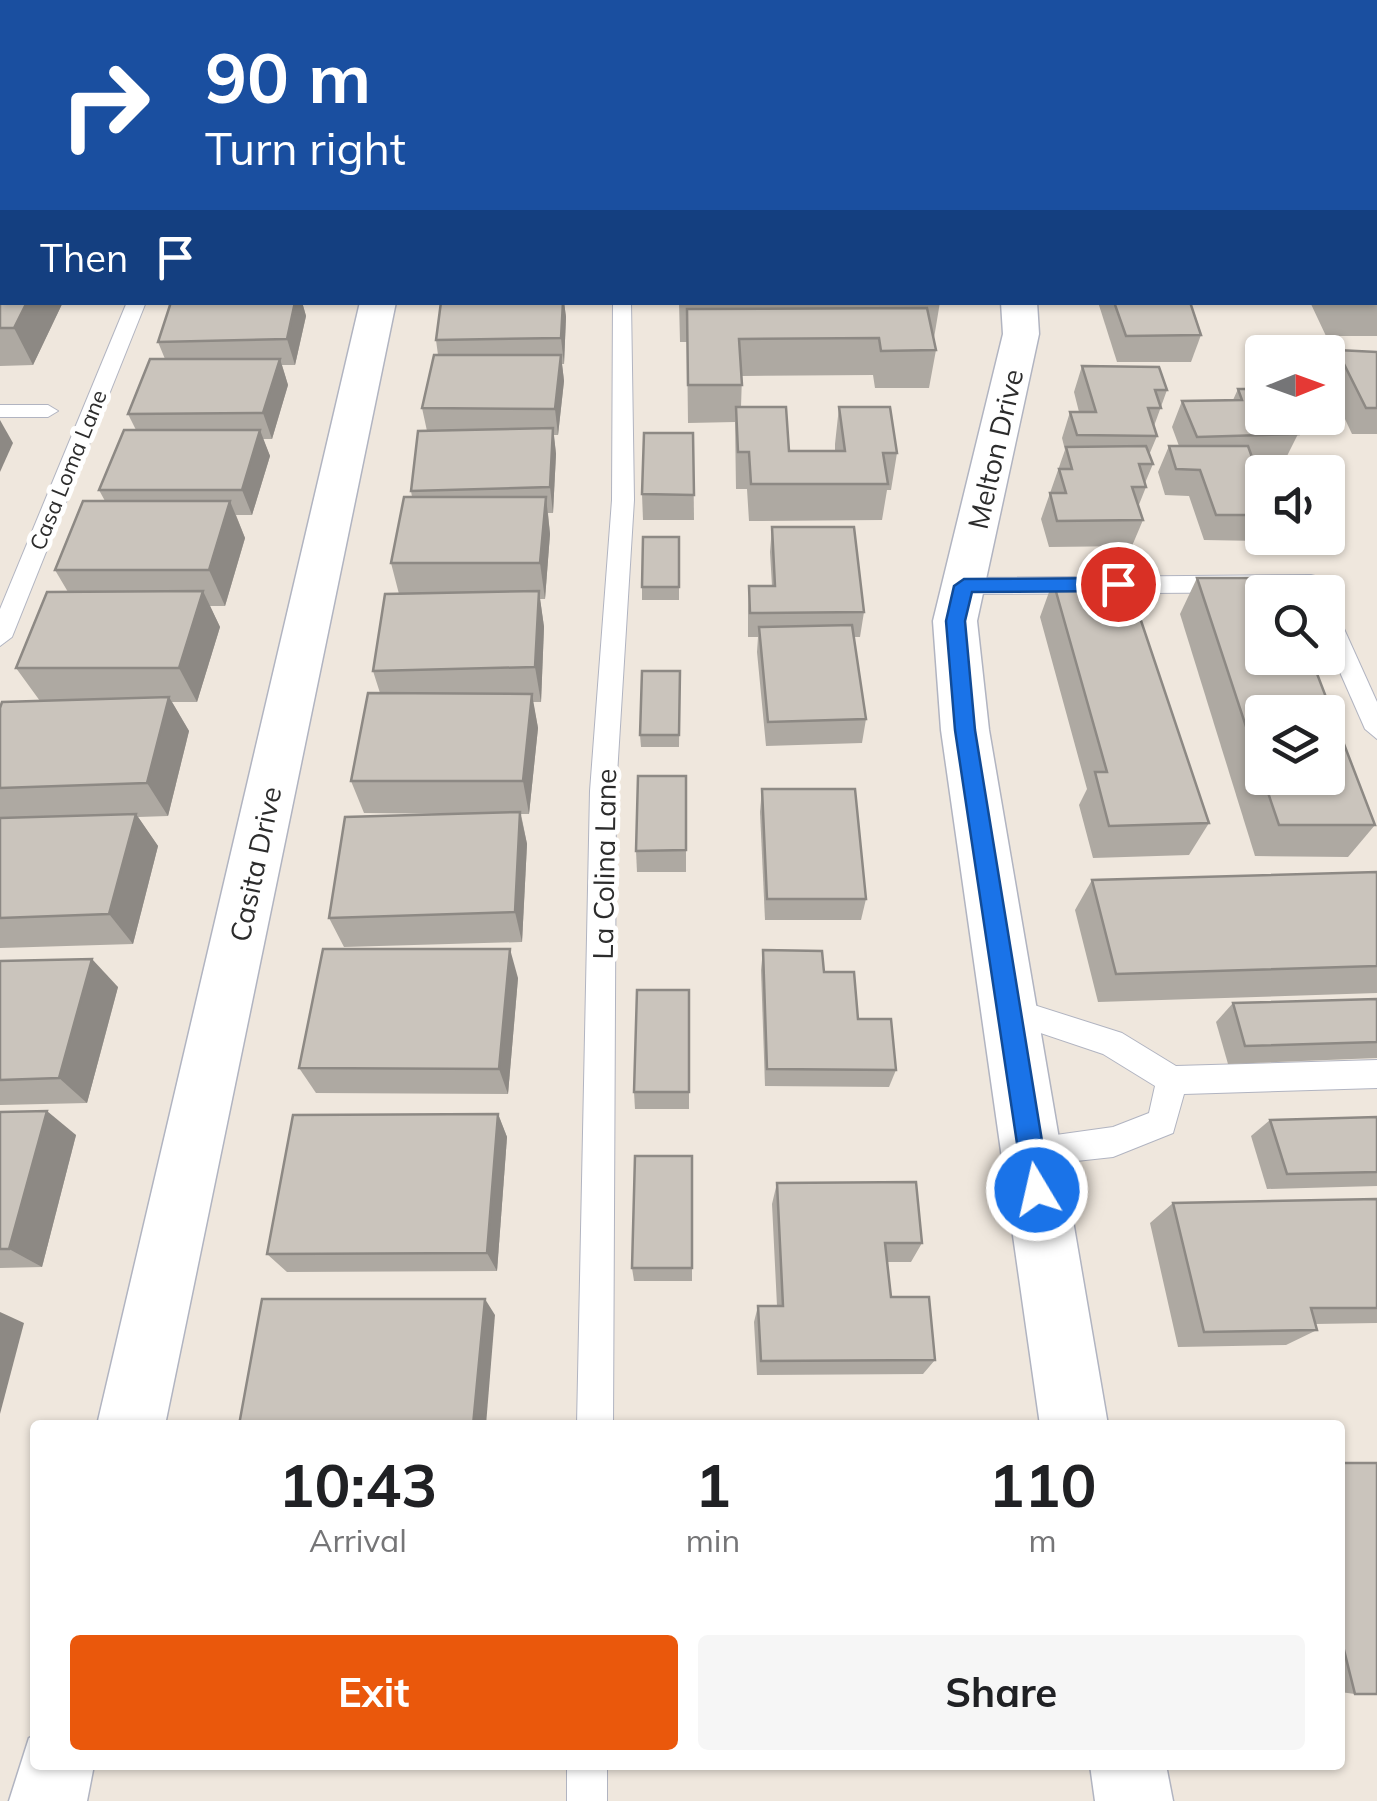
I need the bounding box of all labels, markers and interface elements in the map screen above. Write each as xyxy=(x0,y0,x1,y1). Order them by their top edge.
text: 90 m xyxy=(205,33,371,121)
icon: right xyxy=(40,40,170,170)
text: Turn right xyxy=(205,120,406,176)
icon: arrive xyxy=(148,230,203,285)
text: Then xyxy=(40,234,128,282)
north arrow xyxy=(1245,335,1345,435)
map controls xyxy=(1245,335,1345,795)
street label: Melton Drive xyxy=(960,366,1030,532)
street label: Casa Loma Lane xyxy=(23,386,113,554)
button: sound xyxy=(1245,455,1345,555)
pin xyxy=(1076,542,1161,627)
icon: arrive xyxy=(1091,557,1146,612)
button: search xyxy=(1245,575,1345,675)
button: layers xyxy=(1245,695,1345,795)
street label: La Colina Lane xyxy=(585,768,623,960)
street label: Casita Drive xyxy=(221,783,289,945)
position arrow xyxy=(985,1138,1089,1242)
text: 10:43 xyxy=(278,1447,437,1522)
text: 1 xyxy=(695,1447,731,1522)
text: 110 xyxy=(989,1447,1097,1522)
text: Arrival xyxy=(309,1520,407,1560)
text: min xyxy=(686,1520,740,1560)
text: m xyxy=(1029,1520,1057,1560)
button: Exit xyxy=(70,1635,678,1750)
button: Share xyxy=(698,1635,1305,1750)

